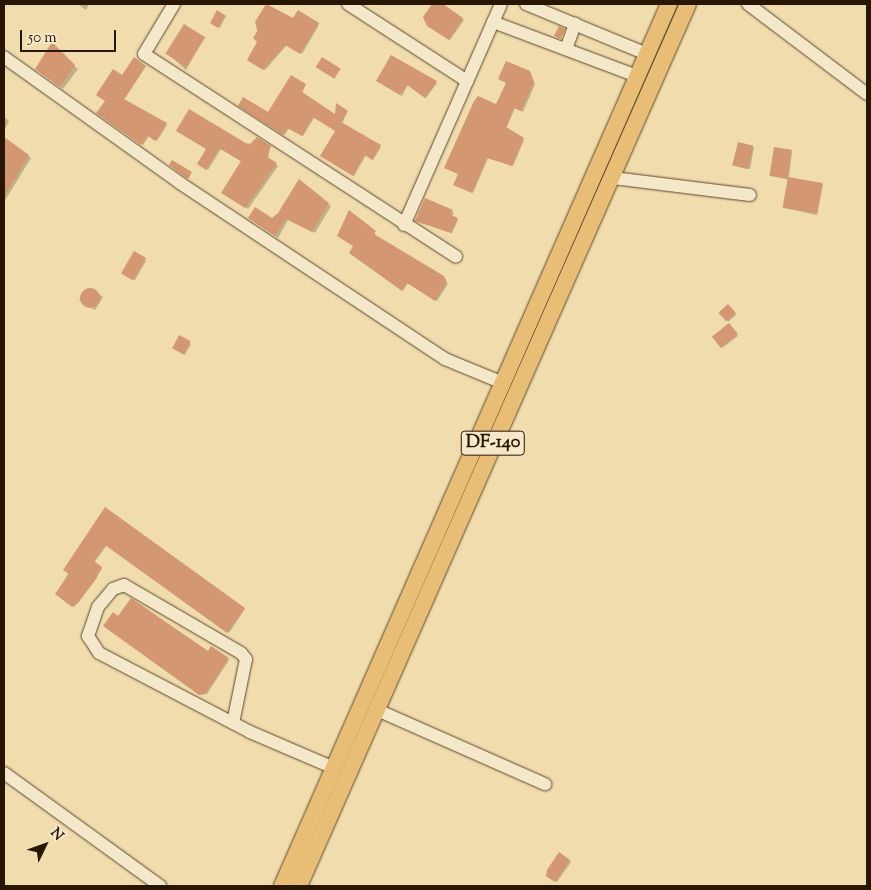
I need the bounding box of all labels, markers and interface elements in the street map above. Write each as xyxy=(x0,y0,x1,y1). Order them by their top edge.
scale bar xyxy=(22,20,119,52)
text: 50 m xyxy=(28,28,57,49)
road number: DF-140 xyxy=(460,428,526,458)
north arrow xyxy=(20,820,70,870)
text: N xyxy=(45,824,67,846)

